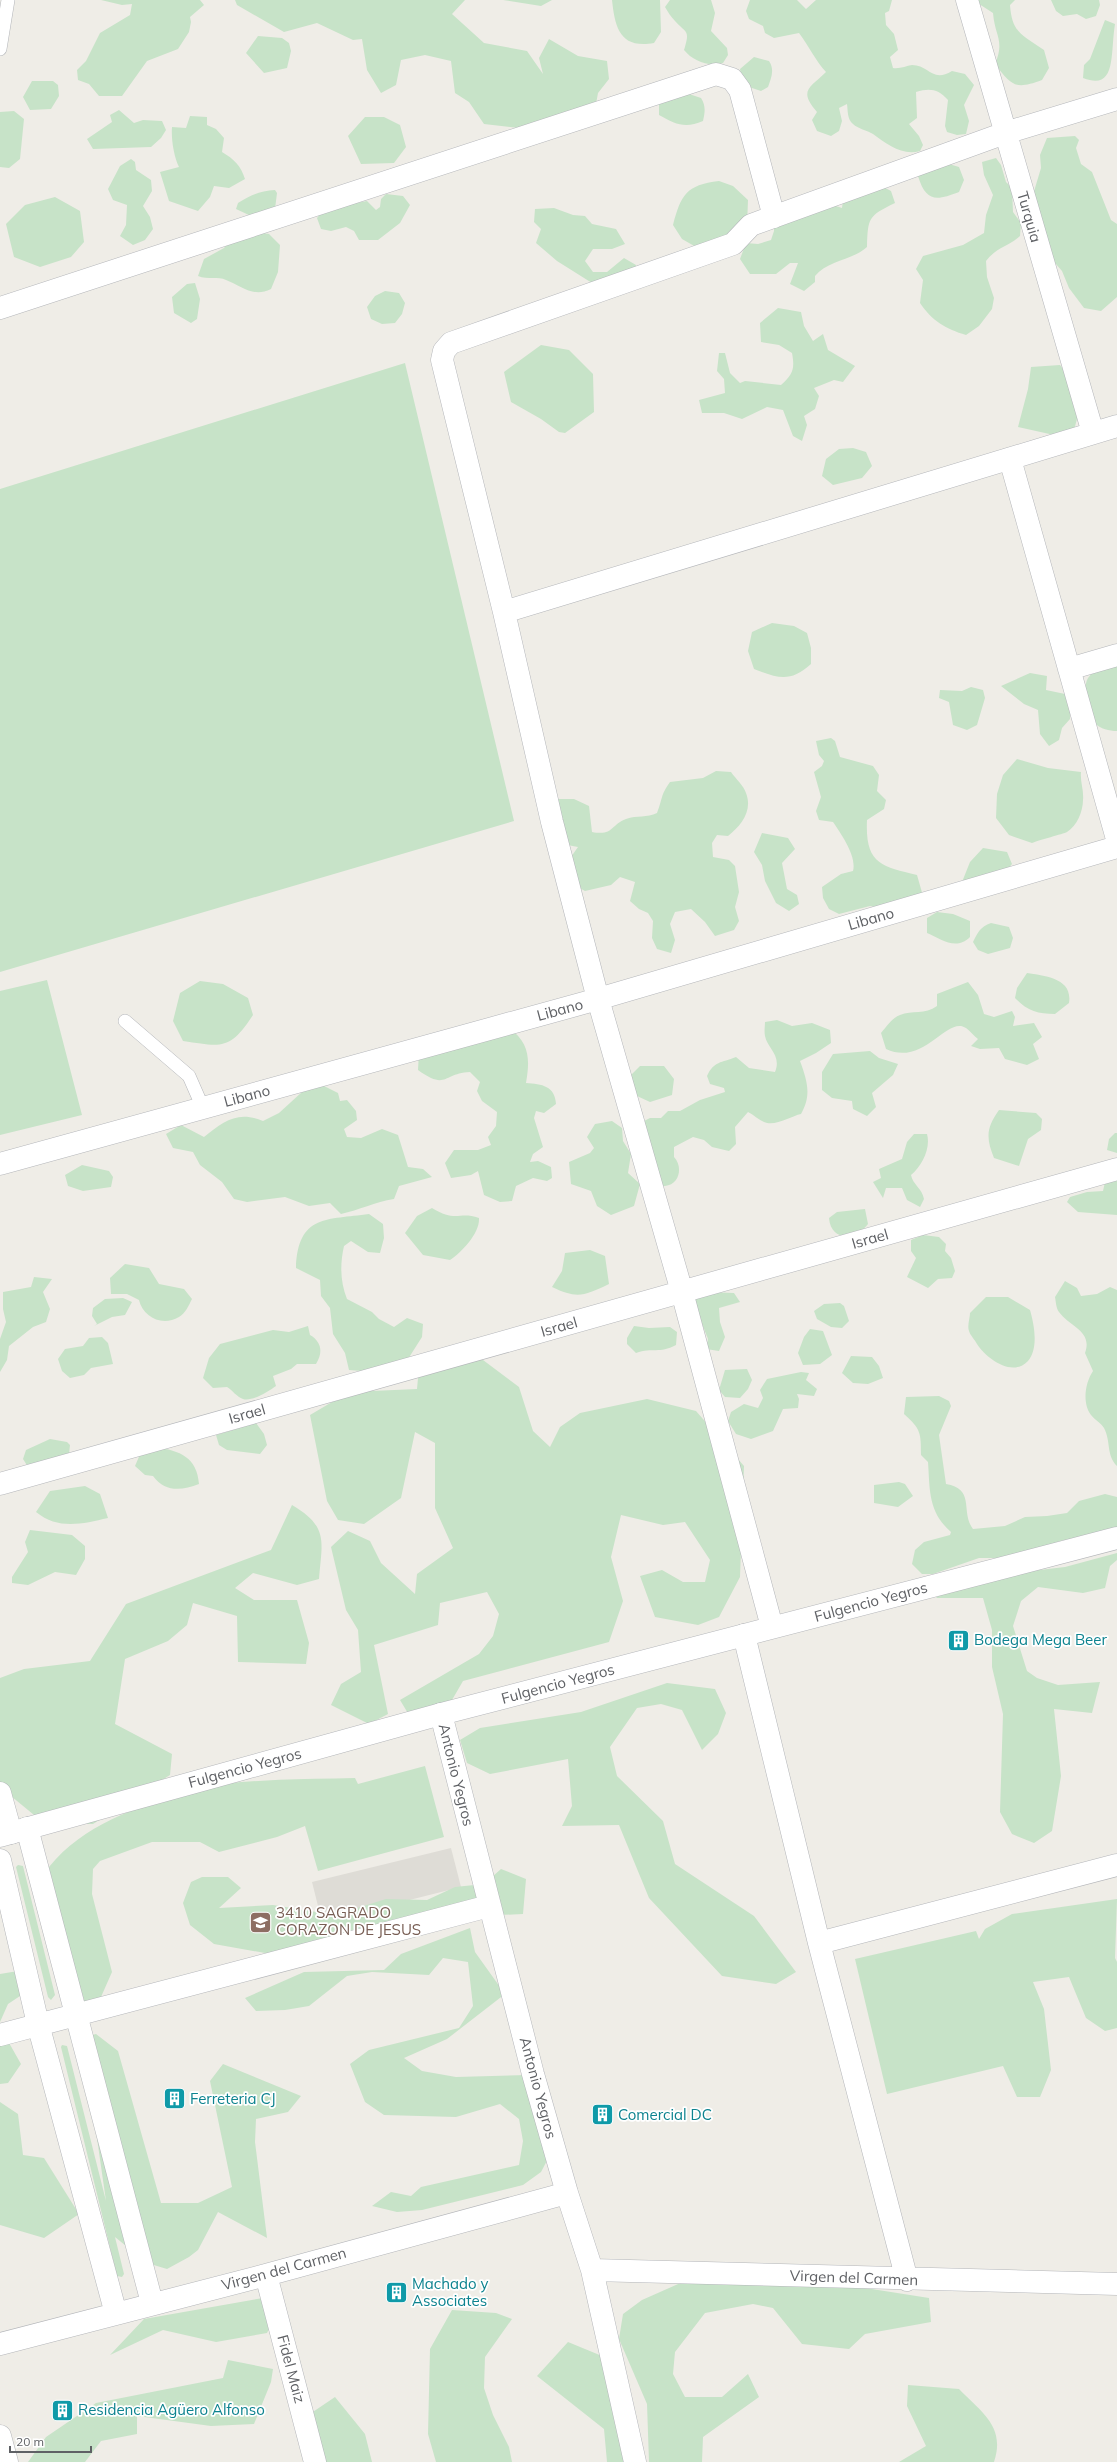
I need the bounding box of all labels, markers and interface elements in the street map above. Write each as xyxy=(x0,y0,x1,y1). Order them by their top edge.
street label: Turquia xyxy=(1013,189,1046,245)
street label: Libano xyxy=(846,903,896,934)
street label: Libano xyxy=(535,994,585,1025)
street label: Libano xyxy=(222,1080,272,1111)
street label: Israel xyxy=(849,1224,890,1253)
street label: Israel xyxy=(538,1312,579,1341)
street label: Israel xyxy=(226,1399,267,1428)
street label: Fulgencio Yegros xyxy=(812,1577,930,1626)
building icon: Bodega Mega Beer xyxy=(946,1627,972,1653)
place label: Bodega Mega Beer xyxy=(974,1630,1107,1649)
street label: Fulgencio Yegros xyxy=(499,1659,617,1708)
street label: Antonio Yegros xyxy=(435,1722,478,1828)
street label: Fulgencio Yegros xyxy=(186,1743,304,1792)
place label: 3410 SAGRADO CORAZON DE JESUS xyxy=(276,1903,421,1939)
school or university icon: 3410 SAGRADO CORAZON DE JESUS xyxy=(248,1909,274,1935)
street label: Antonio Yegros xyxy=(516,2035,561,2141)
building icon: Ferreteria CJ xyxy=(162,2086,188,2112)
place label: Ferreteria CJ xyxy=(190,2089,276,2108)
building icon: Comercial DC xyxy=(589,2102,615,2128)
place label: Comercial DC xyxy=(618,2105,712,2124)
street label: Virgen del Carmen xyxy=(219,2243,348,2294)
street label: Virgen del Carmen xyxy=(789,2266,919,2289)
place label: Machado y Associates xyxy=(412,2274,489,2310)
building icon: Machado y Associates xyxy=(384,2280,410,2306)
street label: Fidel Maiz xyxy=(273,2333,310,2405)
building icon: Residencia Agüero Alfonso xyxy=(50,2397,76,2423)
place label: Residencia Agüero Alfonso xyxy=(78,2400,265,2419)
scale bar xyxy=(10,2428,91,2454)
text: 20 m xyxy=(16,2434,44,2449)

